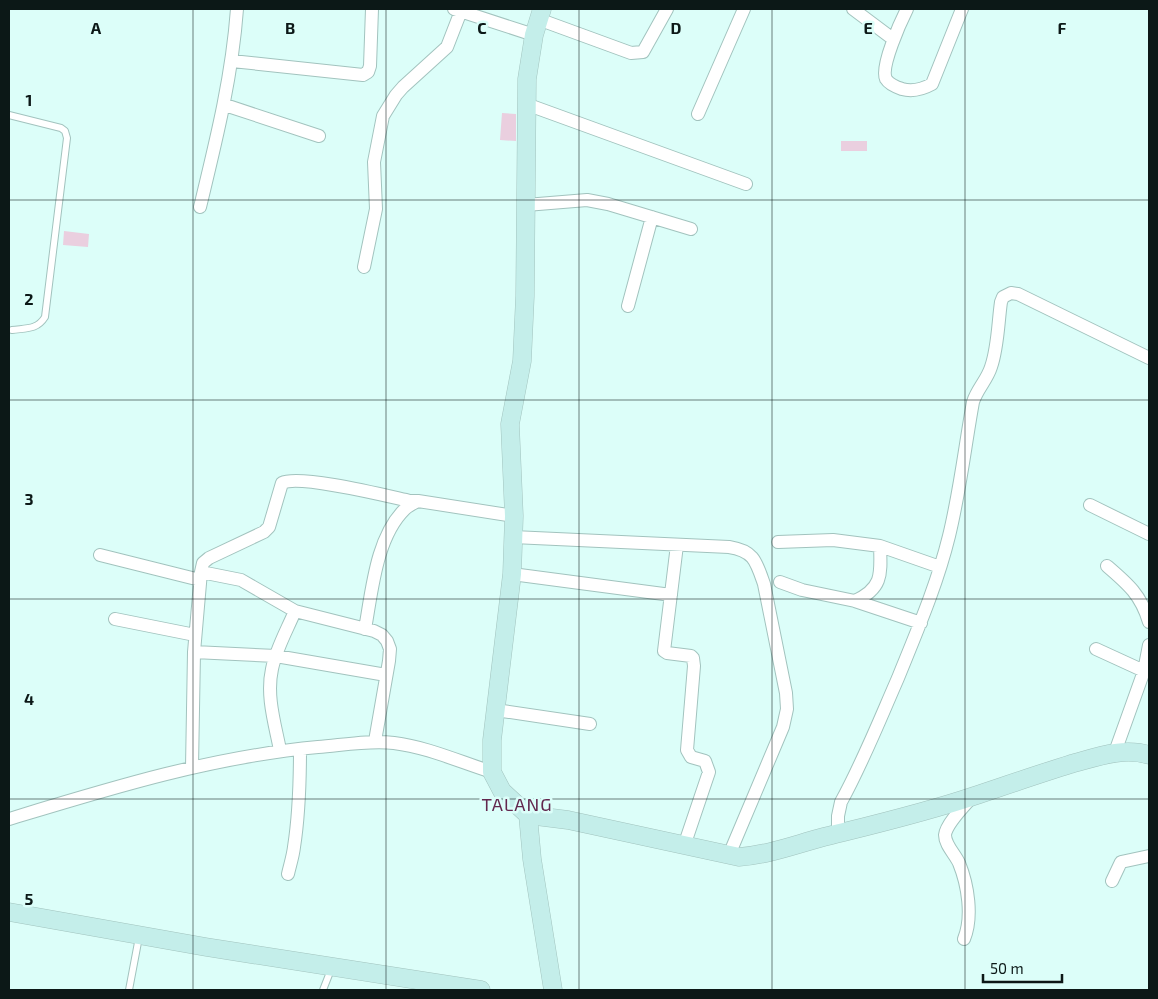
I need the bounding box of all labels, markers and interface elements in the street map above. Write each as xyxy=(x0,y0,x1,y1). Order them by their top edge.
text: A xyxy=(91,18,102,37)
text: B xyxy=(285,18,295,37)
text: C xyxy=(477,18,487,37)
text: D xyxy=(671,18,682,37)
text: E xyxy=(863,18,873,37)
text: F xyxy=(1058,18,1067,37)
text: 1 xyxy=(26,90,32,109)
text: 2 xyxy=(24,289,34,308)
text: 3 xyxy=(24,489,34,508)
text: 4 xyxy=(24,689,34,708)
district label: TALANG xyxy=(481,793,553,815)
text: 5 xyxy=(25,889,34,908)
scale bar xyxy=(983,952,1062,984)
text: 50 m xyxy=(990,959,1024,977)

